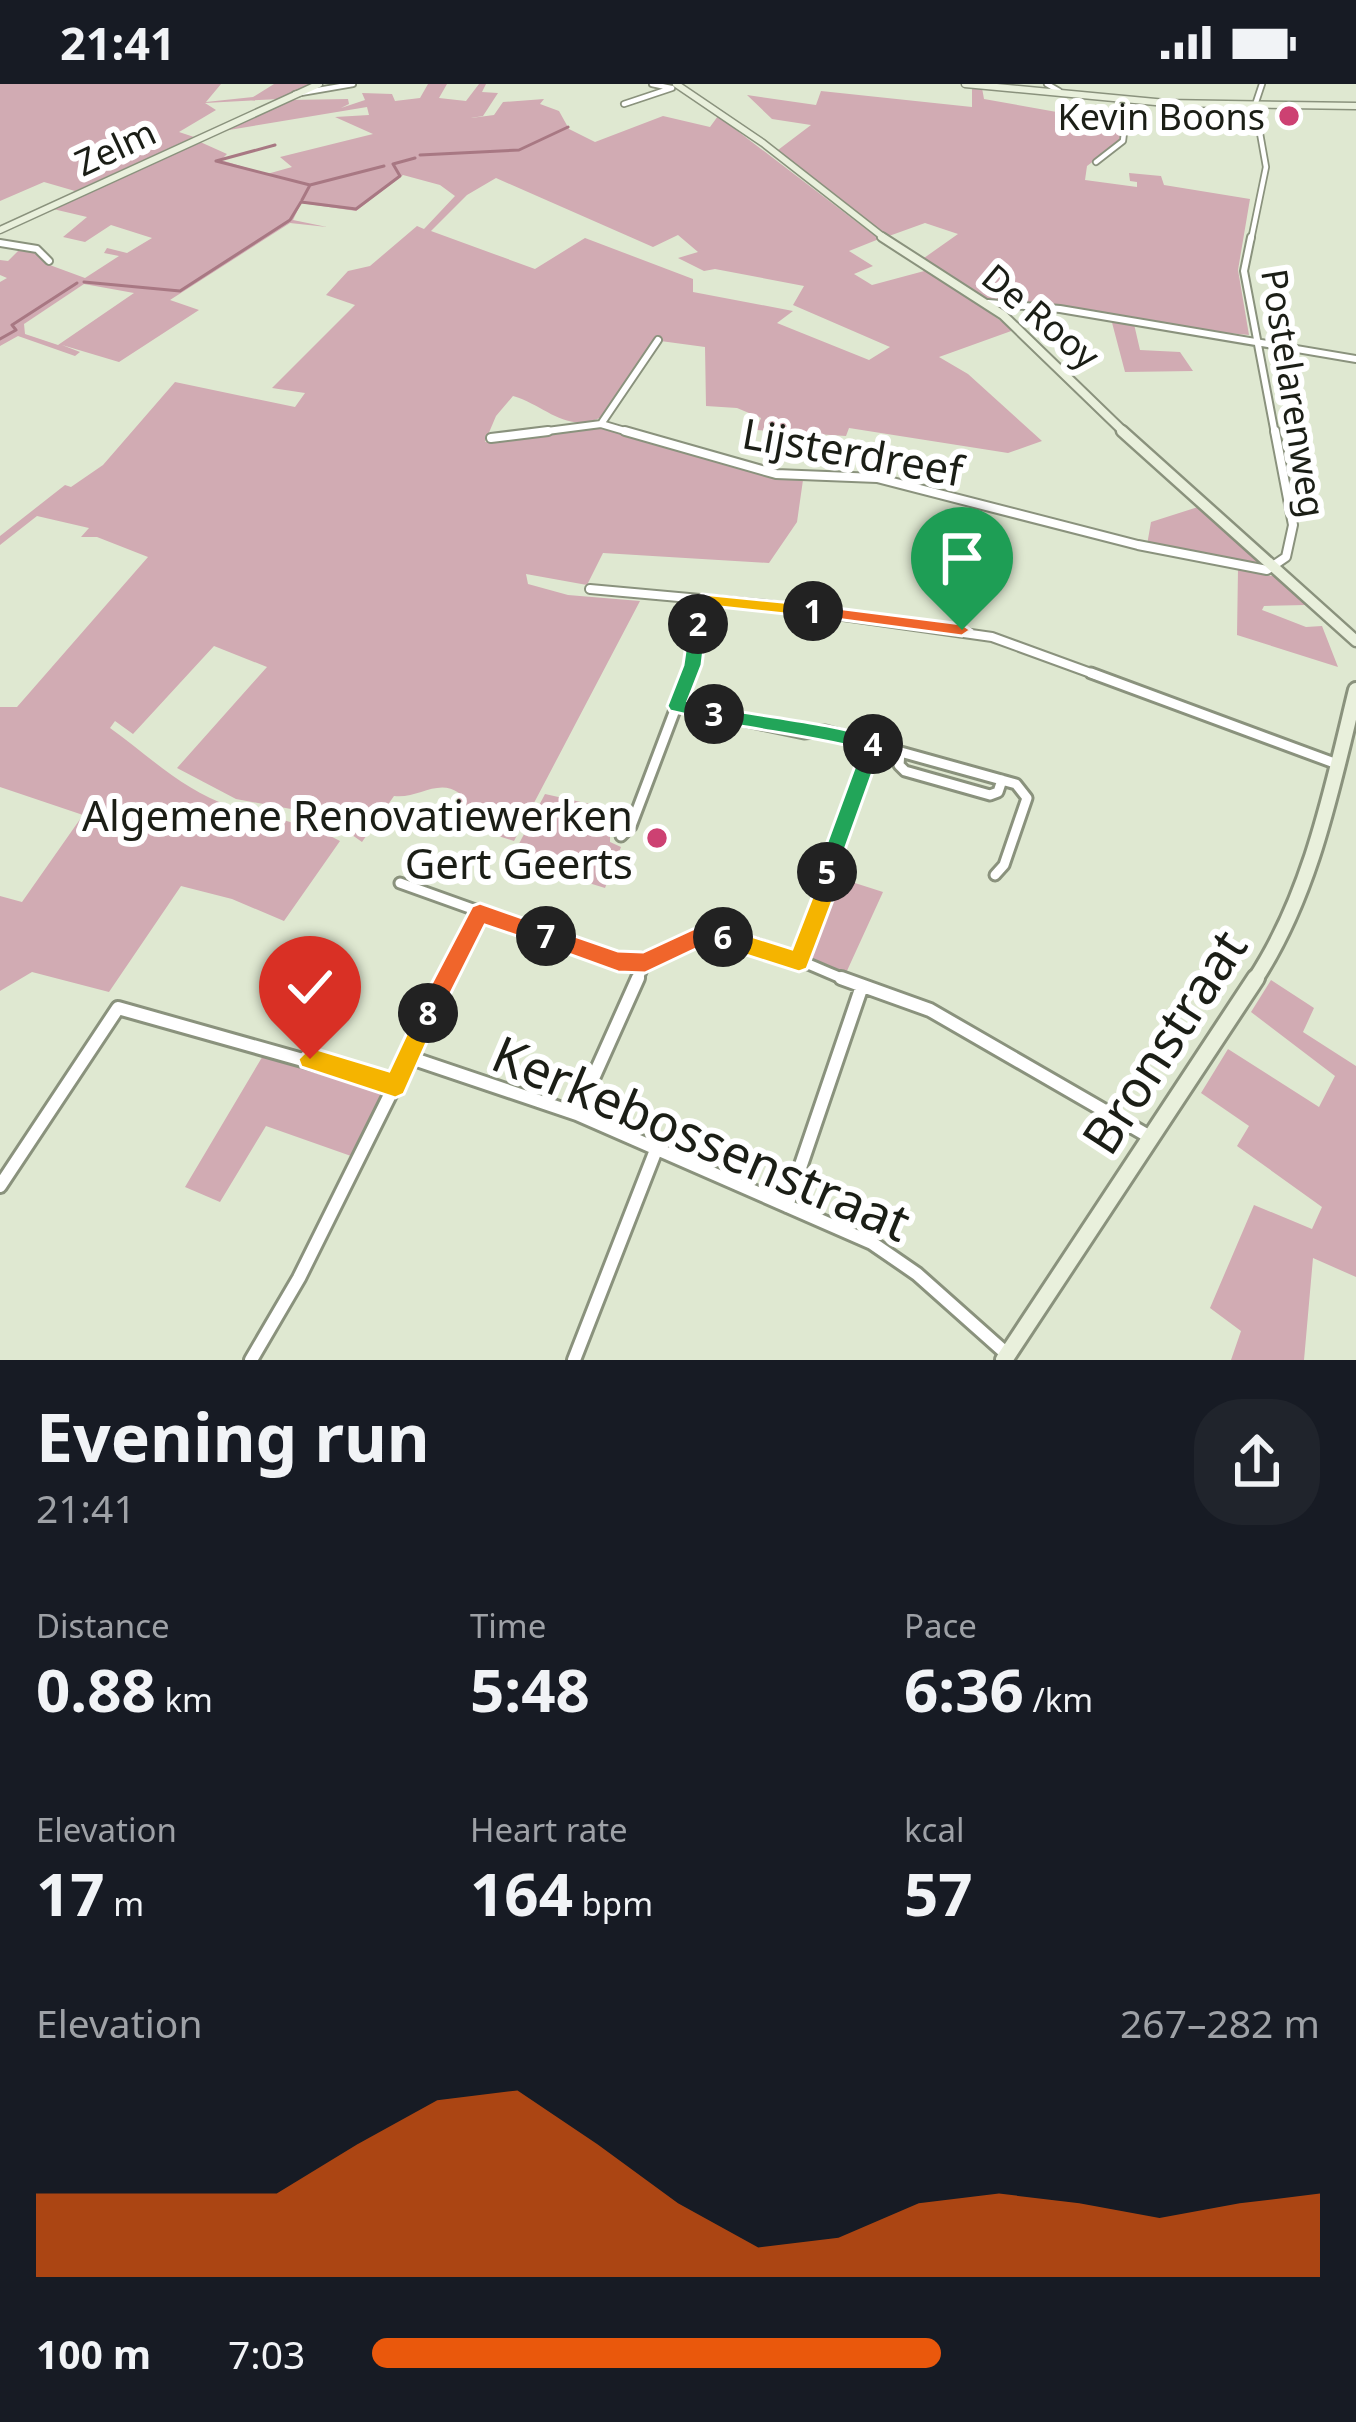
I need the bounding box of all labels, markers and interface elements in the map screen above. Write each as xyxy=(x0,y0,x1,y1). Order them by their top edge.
text: 21:41 xyxy=(60,12,176,73)
place label: Kevin Boons xyxy=(1057,92,1265,141)
marker: Kevin Boons xyxy=(1276,103,1302,129)
street label: Zelm xyxy=(67,107,163,187)
street label: De Rooy xyxy=(972,252,1111,380)
street label: Postelarenweg xyxy=(1250,265,1338,521)
street label: Lijsterdreef xyxy=(738,404,970,499)
pin xyxy=(911,507,1013,630)
icon: arrive xyxy=(929,525,995,591)
pin: 1 xyxy=(783,581,843,641)
text: 1 xyxy=(804,588,822,633)
pin: 2 xyxy=(668,594,728,654)
text: 2 xyxy=(689,601,707,646)
pin: 3 xyxy=(684,684,744,744)
text: 3 xyxy=(705,691,723,736)
pin: 4 xyxy=(843,714,903,774)
text: 4 xyxy=(864,721,882,766)
place label: Algemene Renovatiewerken Gert Geerts xyxy=(82,786,633,891)
marker: Algemene Renovatiewerken Gert Geerts xyxy=(644,825,670,851)
pin: 5 xyxy=(797,842,857,902)
text: 5 xyxy=(818,849,836,894)
pin: 7 xyxy=(516,906,576,966)
pin: 6 xyxy=(693,907,753,967)
text: 7 xyxy=(537,913,555,958)
text: 6 xyxy=(714,914,732,959)
street label: Bronstraat xyxy=(1064,915,1262,1167)
pin xyxy=(259,936,361,1059)
icon: check xyxy=(277,954,343,1020)
pin: 8 xyxy=(398,983,458,1043)
text: 8 xyxy=(419,990,437,1035)
street label: Kerkebossenstraat xyxy=(482,1017,922,1257)
text: Evening run xyxy=(36,1391,430,1481)
button: share xyxy=(1194,1399,1320,1525)
text: 21:41 xyxy=(36,1481,136,1534)
text: Distance xyxy=(36,1603,170,1648)
text: Time xyxy=(470,1603,546,1648)
text: Pace xyxy=(904,1603,977,1648)
text: 0.88 xyxy=(36,1648,156,1730)
text: 5:48 xyxy=(470,1648,590,1730)
text: 6:36 xyxy=(904,1648,1024,1730)
text: km xyxy=(156,1677,213,1722)
text: /km xyxy=(1024,1677,1093,1722)
text: Elevation xyxy=(36,1807,177,1852)
text: Heart rate xyxy=(470,1807,628,1852)
text: kcal xyxy=(904,1807,965,1852)
text: 17 xyxy=(36,1852,105,1934)
text: 164 xyxy=(470,1852,573,1934)
text: 57 xyxy=(904,1852,973,1934)
text: m xyxy=(105,1881,144,1926)
text: bpm xyxy=(573,1881,653,1926)
text: Elevation xyxy=(36,1996,203,2049)
text: 267–282 m xyxy=(1120,1996,1320,2049)
text: 100 m xyxy=(36,2327,151,2380)
text: 7:03 xyxy=(228,2327,305,2380)

